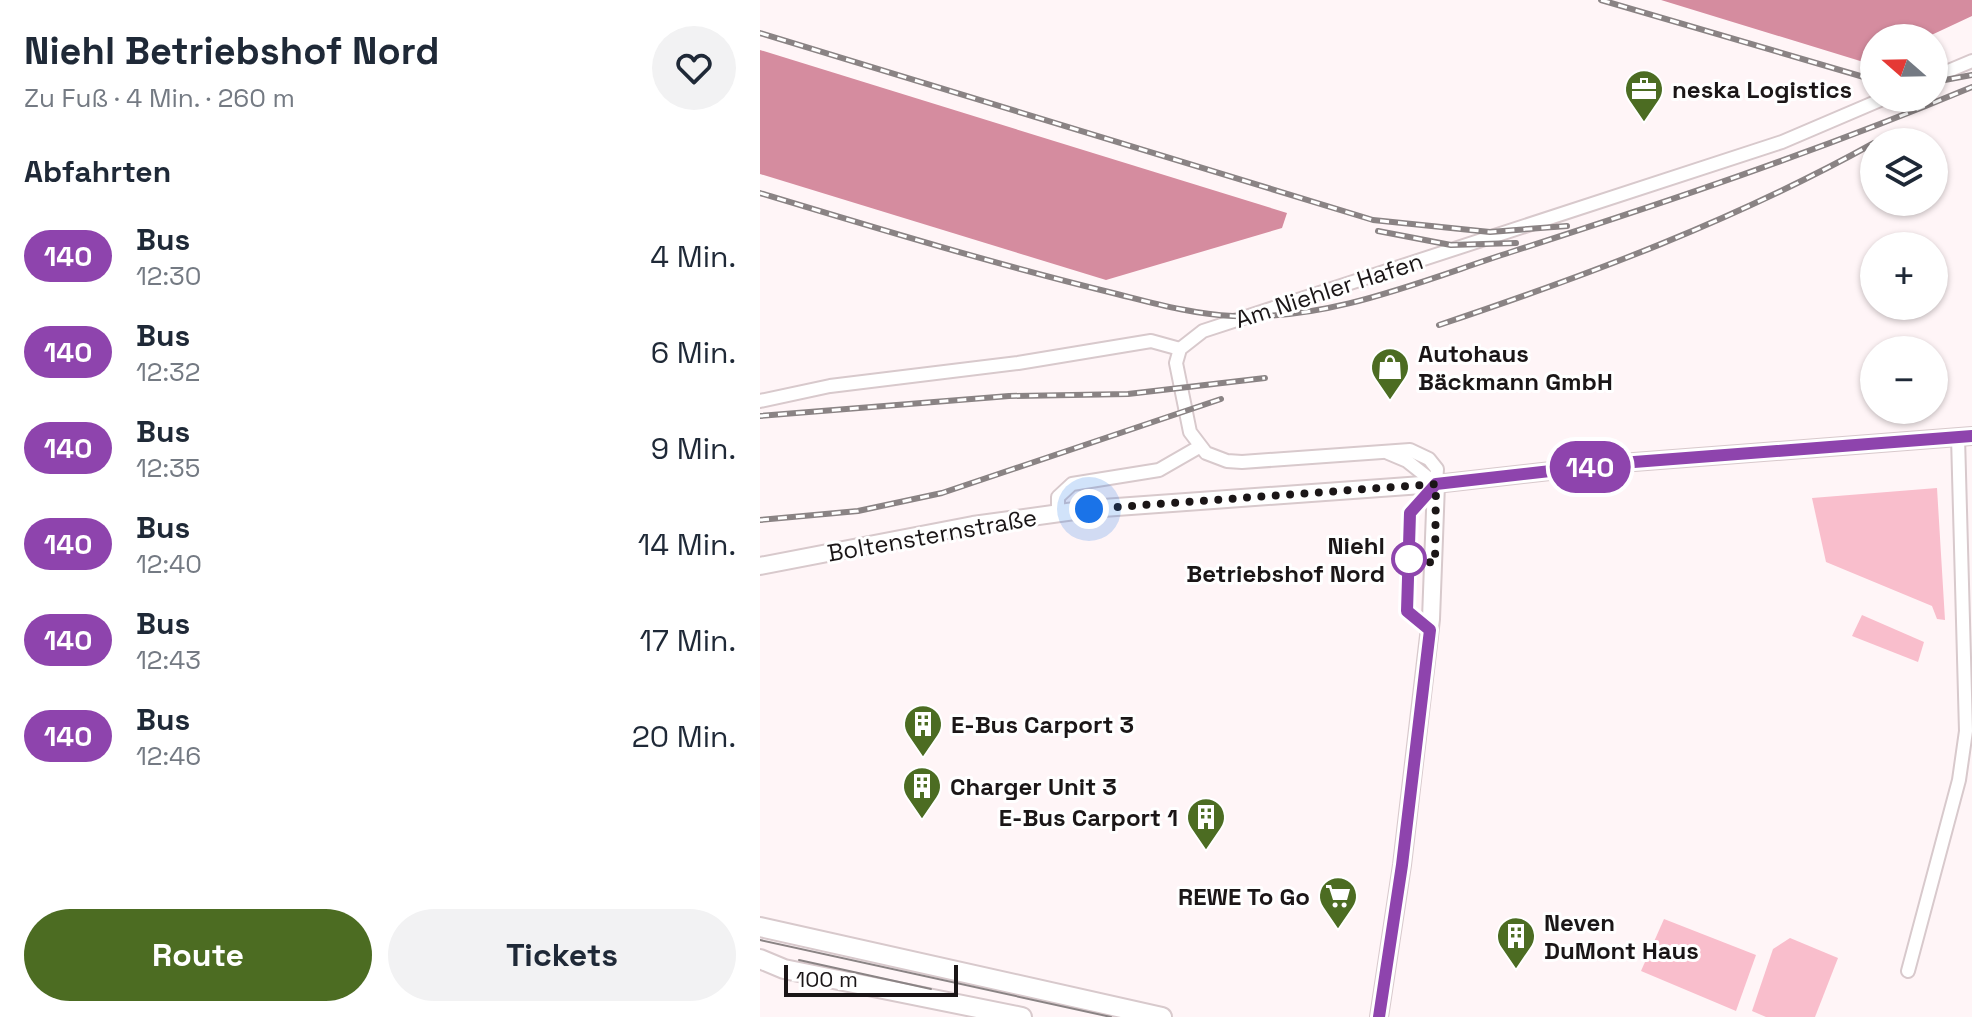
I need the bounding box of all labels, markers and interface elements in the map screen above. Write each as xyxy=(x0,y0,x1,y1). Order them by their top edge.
north arrow xyxy=(1860,24,1948,112)
map controls xyxy=(1860,24,1948,424)
button: heart xyxy=(652,26,736,110)
text: Niehl Betriebshof Nord xyxy=(24,27,439,75)
office icon: neska Logistics xyxy=(1623,68,1665,123)
place label: neska Logistics xyxy=(1672,74,1852,105)
text: Zu Fuß · 4 Min. · 260 m xyxy=(24,81,295,115)
button: layers xyxy=(1860,128,1948,216)
text: Abfahrten xyxy=(24,152,171,191)
text: Bus xyxy=(136,220,190,259)
button: + xyxy=(1860,232,1948,320)
text: 4 Min. xyxy=(650,237,736,276)
text: 140 xyxy=(44,238,92,274)
street label: Am Niehler Hafen xyxy=(1231,245,1427,335)
text: 12:30 xyxy=(136,259,202,293)
text: Bus xyxy=(136,316,190,355)
text: 6 Min. xyxy=(651,333,736,372)
text: 140 xyxy=(44,334,92,370)
button: − xyxy=(1860,336,1948,424)
place label: Autohaus Bäckmann GmbH xyxy=(1418,338,1613,397)
shop icon: Autohaus Bäckmann GmbH xyxy=(1369,346,1411,401)
text: 12:32 xyxy=(136,355,201,389)
text: Bus xyxy=(136,412,190,451)
text: 9 Min. xyxy=(651,429,736,468)
text: 140 xyxy=(44,430,92,466)
line badge: 140 xyxy=(1544,441,1636,493)
text: 140 xyxy=(1566,449,1614,485)
text: 12:35 xyxy=(136,451,200,485)
your location xyxy=(1069,489,1109,529)
street label: Boltensternstraße xyxy=(825,501,1039,569)
text: Bus xyxy=(136,508,190,547)
text: 14 Min. xyxy=(638,525,736,564)
text: 140 xyxy=(44,526,92,562)
place label: Niehl Betriebshof Nord xyxy=(1186,530,1385,589)
marker: Niehl Betriebshof Nord xyxy=(1392,542,1426,576)
text: 12:40 xyxy=(136,547,202,581)
text: Bus xyxy=(136,604,190,643)
text: 17 Min. xyxy=(640,621,736,660)
text: 140 xyxy=(44,622,92,658)
text: 12:43 xyxy=(136,643,201,677)
text: Bus xyxy=(136,700,190,739)
building icon: E-Bus Carport 3 xyxy=(902,703,944,758)
place label: E-Bus Carport 3 xyxy=(951,709,1134,740)
text: 20 Min. xyxy=(632,717,736,756)
text: 140 xyxy=(44,718,92,754)
text: 12:46 xyxy=(136,739,201,773)
building icon: Charger Unit 3 xyxy=(901,765,943,820)
place label: Charger Unit 3 xyxy=(950,771,1117,802)
building icon: E-Bus Carport 1 xyxy=(1185,796,1227,851)
place label: E-Bus Carport 1 xyxy=(999,802,1178,833)
supermarket icon: REWE To Go xyxy=(1317,875,1359,930)
place label: REWE To Go xyxy=(1178,881,1310,912)
place label: Neven DuMont Haus xyxy=(1544,907,1699,966)
button: Route xyxy=(24,909,372,1001)
button: Tickets xyxy=(388,909,736,1001)
building icon: Neven DuMont Haus xyxy=(1495,915,1537,970)
scale bar xyxy=(784,961,958,997)
text: 100 m xyxy=(796,965,858,993)

